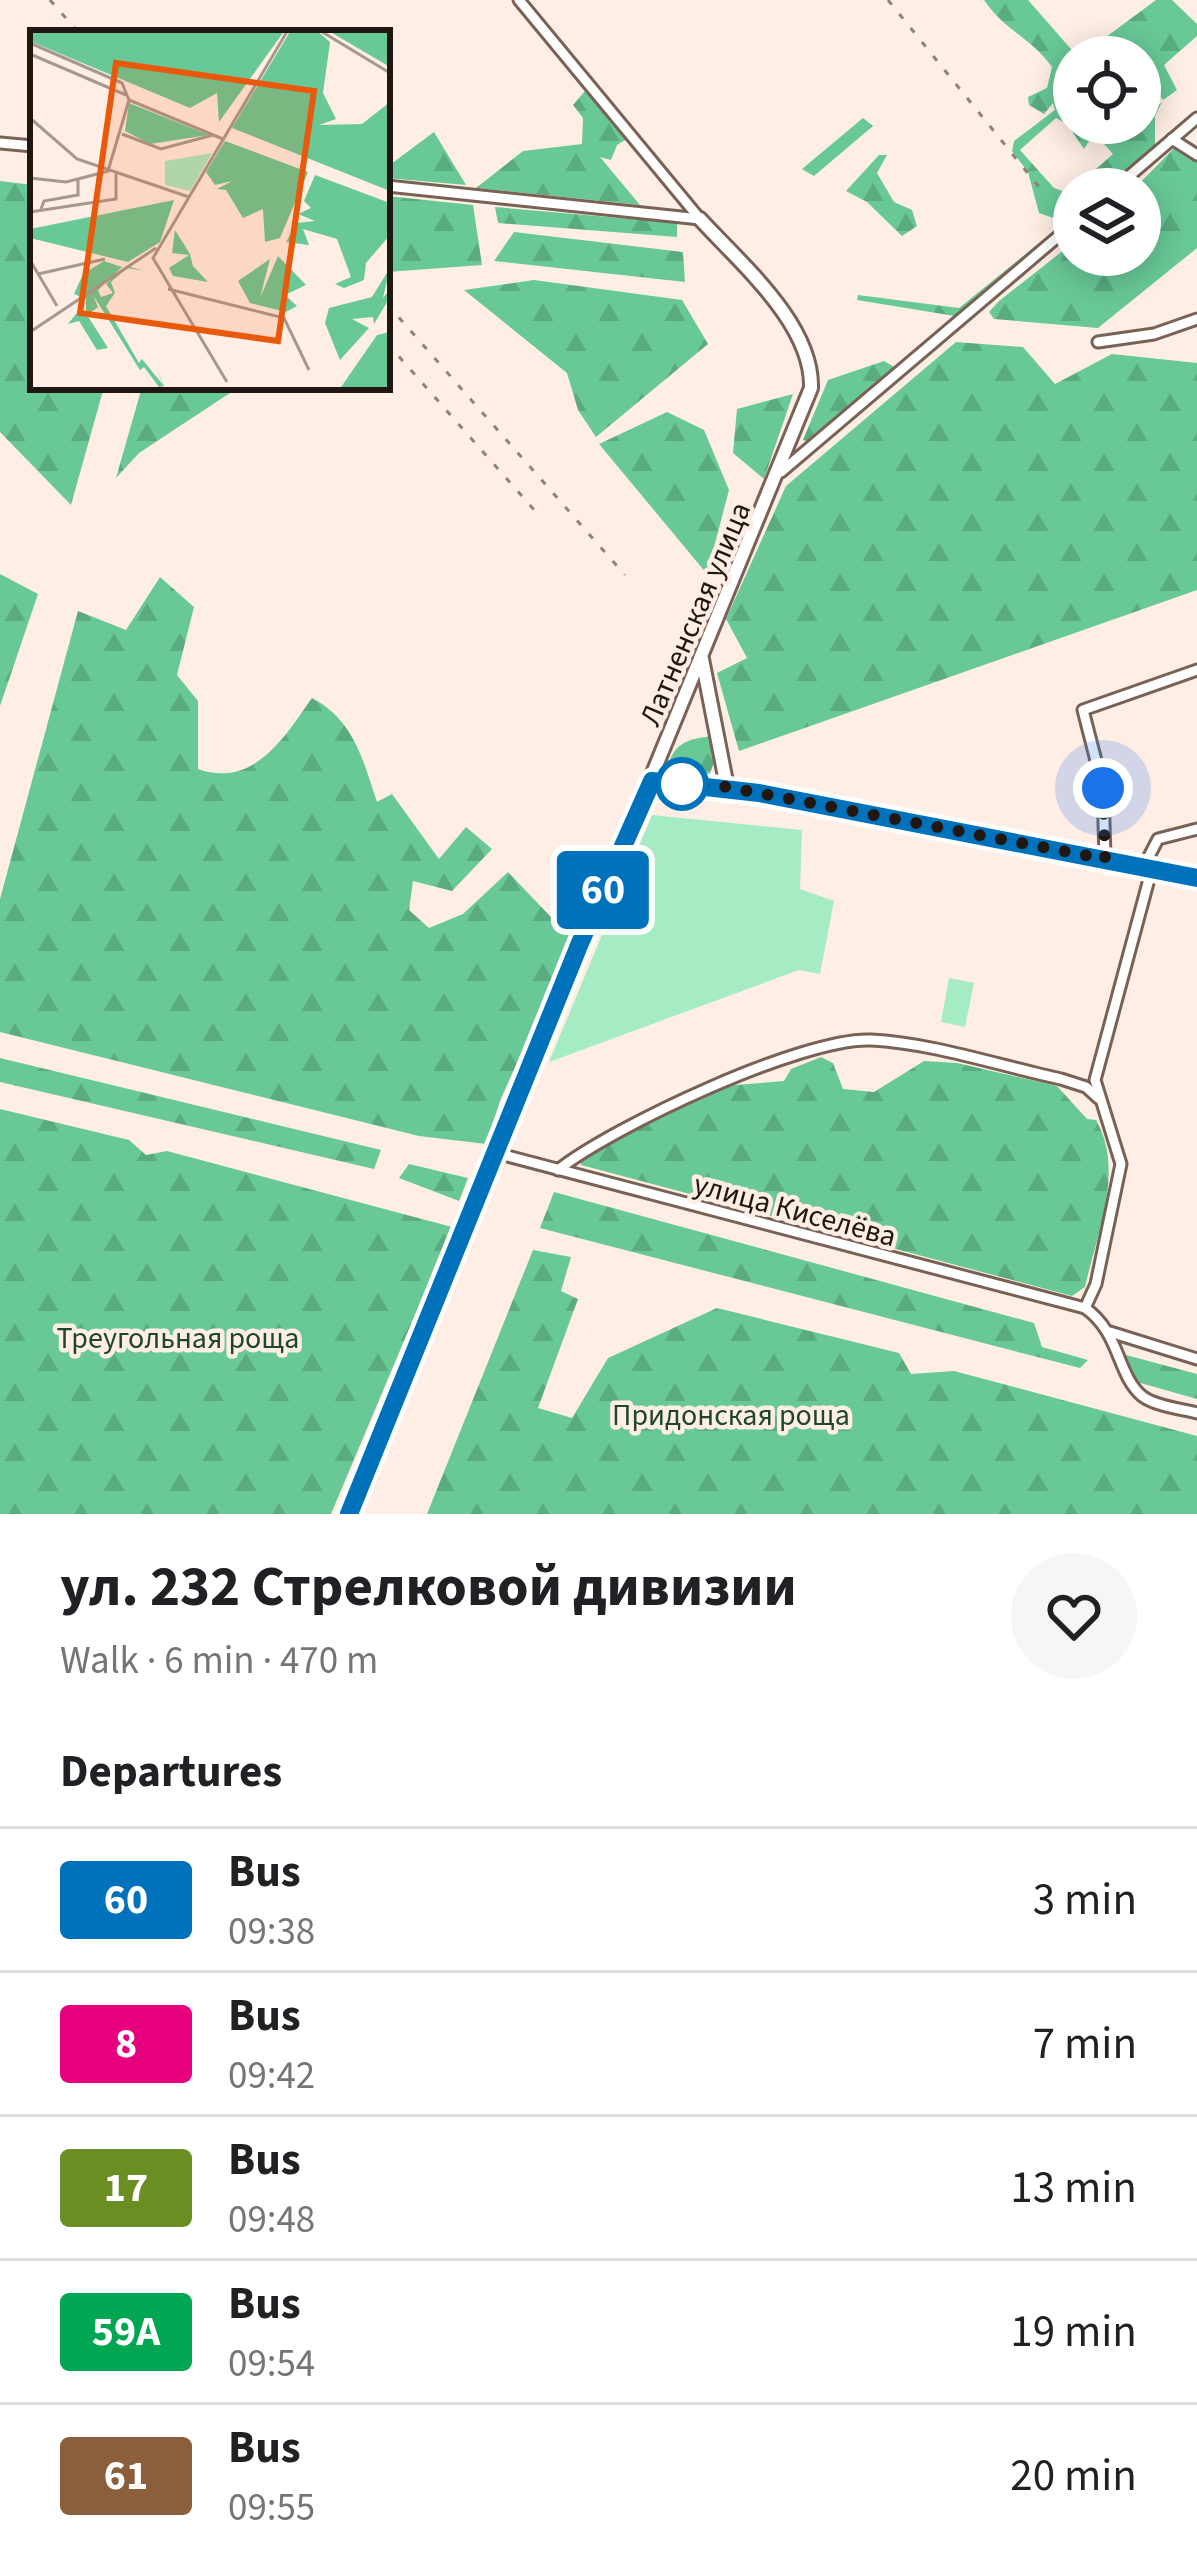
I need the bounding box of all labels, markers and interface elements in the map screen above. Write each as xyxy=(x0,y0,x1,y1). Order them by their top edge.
inset map xyxy=(30,30,390,390)
map controls xyxy=(1053,36,1161,276)
button: locate xyxy=(1053,36,1161,144)
button: layers xyxy=(1053,168,1161,276)
street label: Латненская улица xyxy=(629,496,762,733)
your location xyxy=(1073,758,1133,818)
unlabelled marker xyxy=(657,759,707,809)
line badge: 60 xyxy=(549,851,657,929)
text: 60 xyxy=(581,860,625,920)
street label: улица Киселёва xyxy=(689,1163,901,1258)
park label: Треугольная роща xyxy=(57,1317,299,1360)
park label: Придонская роща xyxy=(612,1394,850,1437)
text: ул. 232 Стрелковой дивизии xyxy=(60,1547,797,1628)
button: heart xyxy=(1011,1553,1137,1679)
text: Walk · 6 min · 470 m xyxy=(60,1633,378,1689)
text: Departures xyxy=(60,1740,282,1804)
text: Bus xyxy=(228,1840,301,1904)
text: 3 min xyxy=(1033,1868,1137,1932)
text: 60 xyxy=(104,1870,148,1930)
text: 09:38 xyxy=(228,1904,315,1960)
text: Bus xyxy=(228,1984,301,2048)
text: 7 min xyxy=(1033,2012,1137,2076)
text: 8 xyxy=(115,2014,137,2074)
text: 09:42 xyxy=(228,2048,315,2104)
text: Bus xyxy=(228,2128,301,2192)
text: 13 min xyxy=(1010,2156,1137,2220)
text: 17 xyxy=(104,2158,148,2218)
text: 09:48 xyxy=(228,2192,315,2248)
text: Bus xyxy=(228,2272,301,2336)
text: 19 min xyxy=(1010,2300,1137,2364)
text: 59А xyxy=(92,2302,160,2362)
text: 09:54 xyxy=(228,2336,315,2392)
text: Bus xyxy=(228,2416,301,2480)
text: 20 min xyxy=(1010,2444,1137,2508)
text: 61 xyxy=(104,2446,148,2506)
text: 09:55 xyxy=(228,2480,315,2536)

